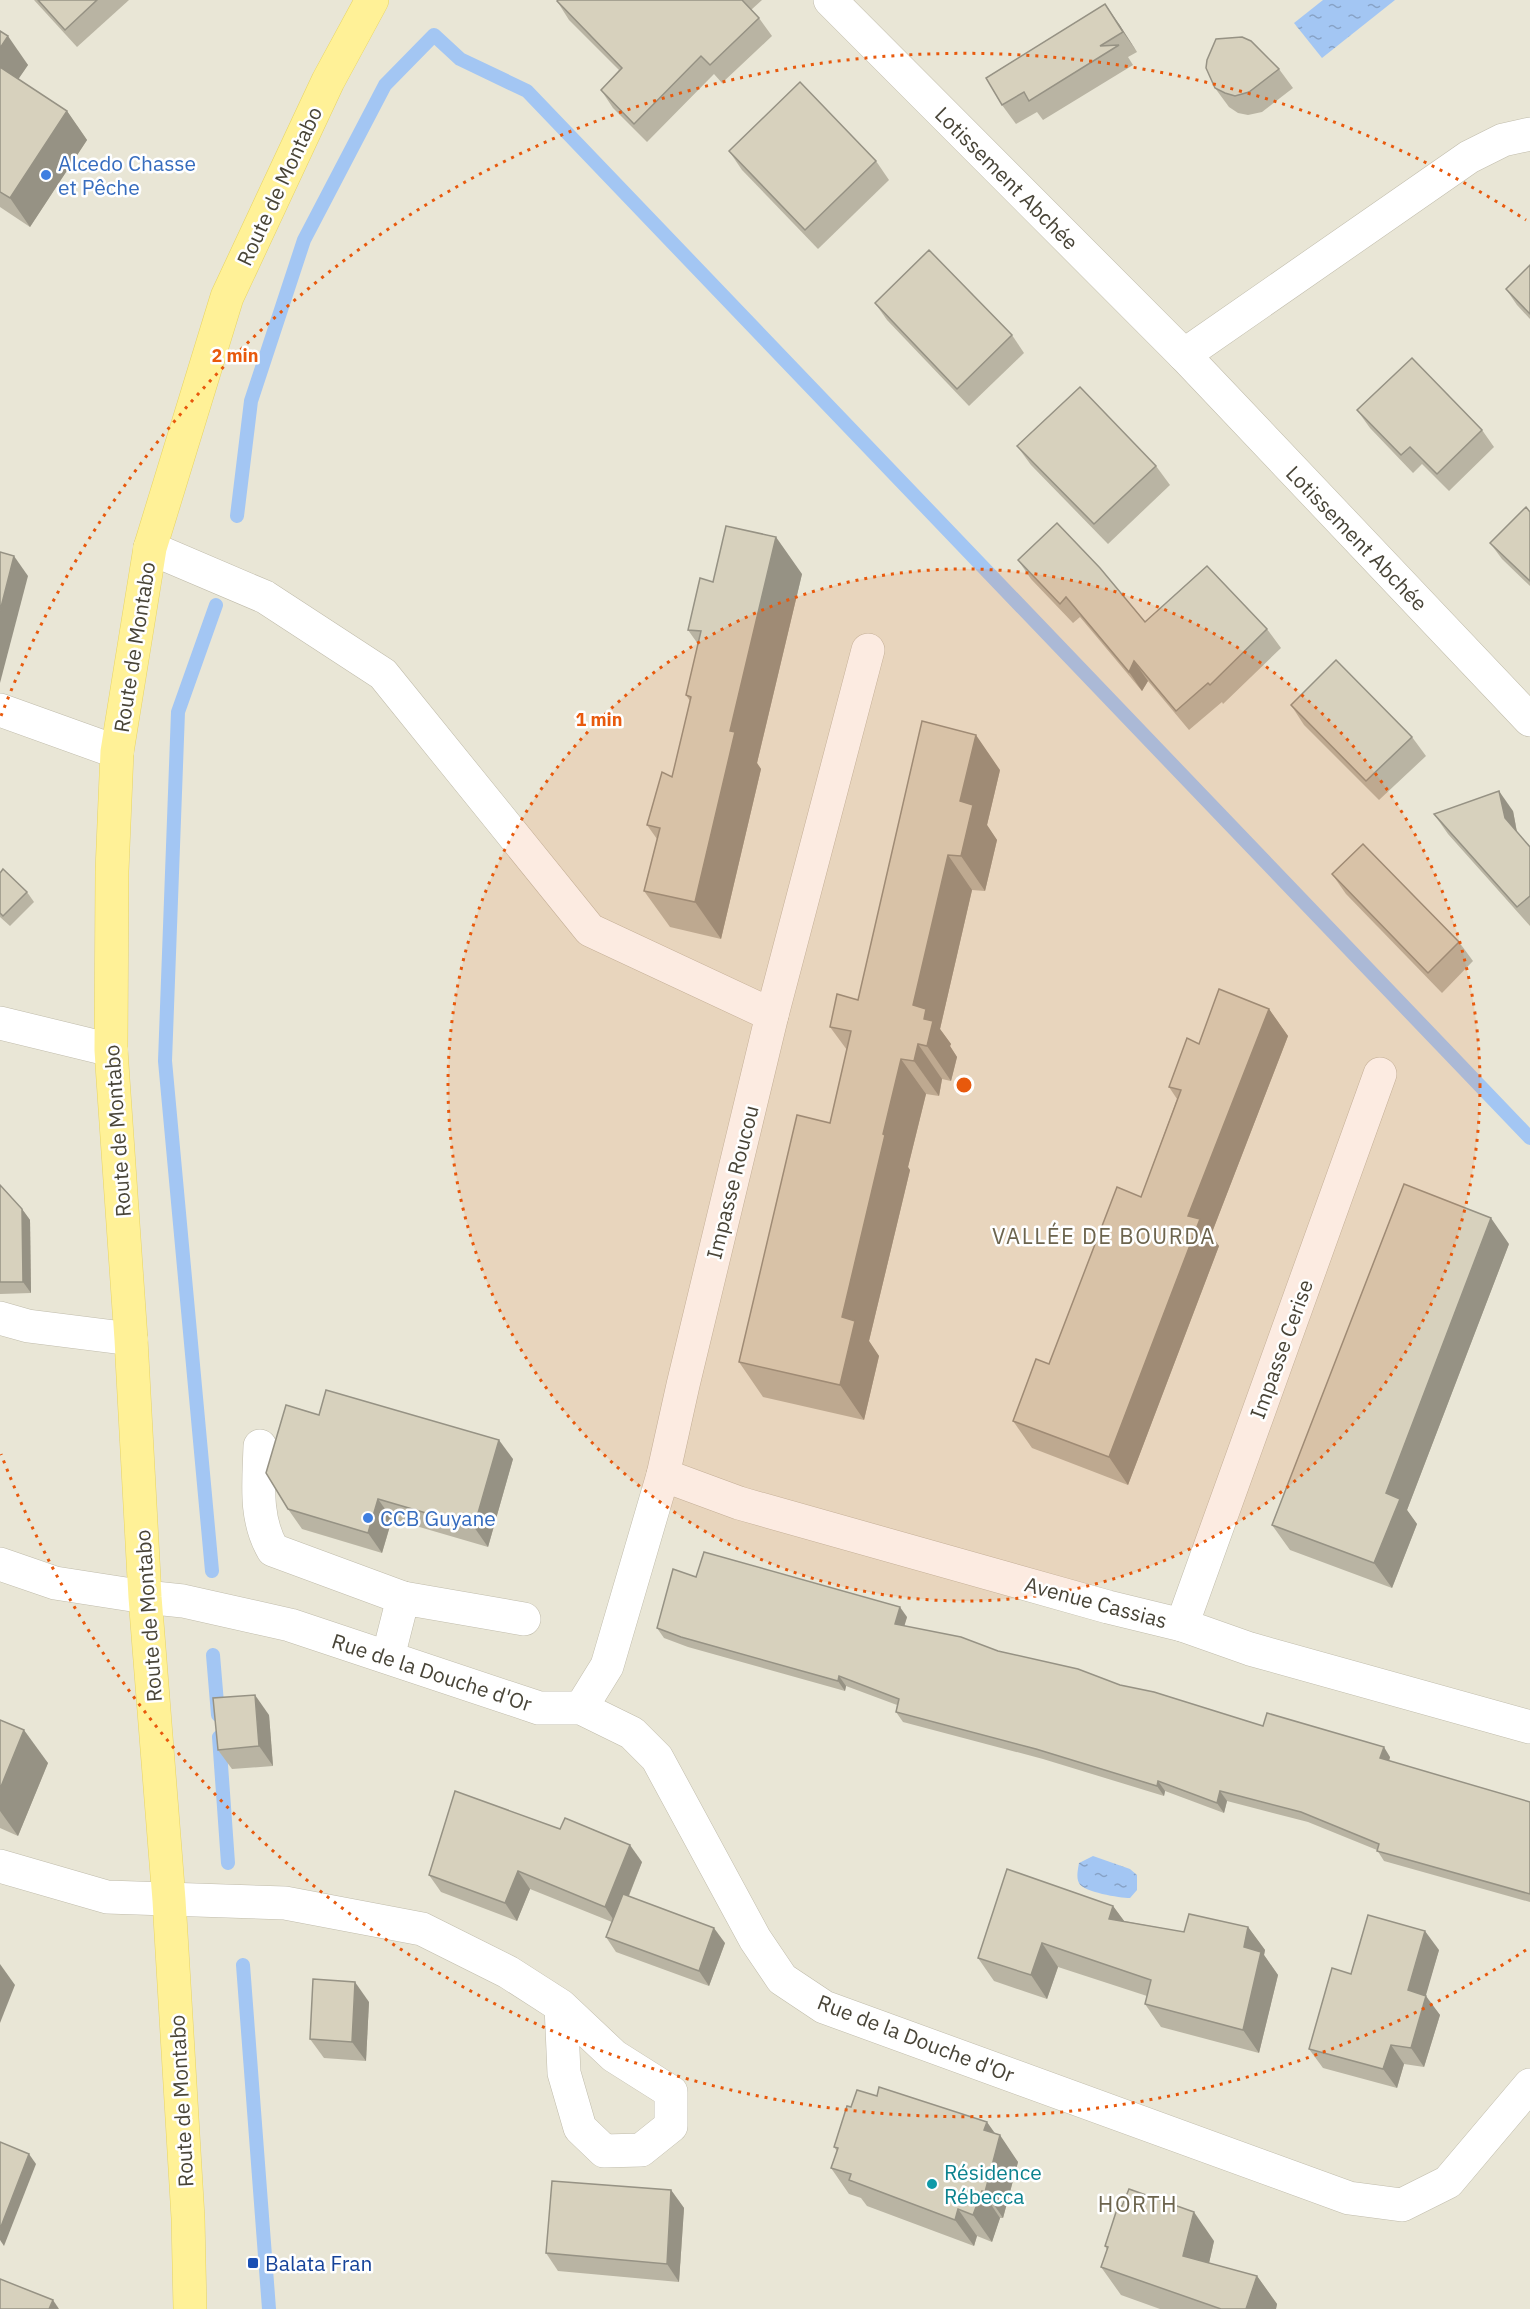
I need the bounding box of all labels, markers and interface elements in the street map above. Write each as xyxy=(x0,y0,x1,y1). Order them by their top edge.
street label: Lotissement Abchée xyxy=(929,100,1085,256)
street label: Route de Montabo xyxy=(230,102,328,270)
place label: Alcedo Chasse et Pêche xyxy=(58,149,196,201)
marker: Alcedo Chasse et Pêche xyxy=(39,168,53,182)
text: 2 min xyxy=(211,344,259,367)
street label: Lotissement Abchée xyxy=(1280,459,1434,617)
street label: Route de Montabo xyxy=(107,560,161,734)
text: 1 min xyxy=(575,708,623,731)
street label: Route de Montabo xyxy=(97,1044,137,1218)
centre of rings xyxy=(954,1075,974,1095)
street label: Impasse Roucou xyxy=(699,1102,765,1262)
district label: VALLÉE DE BOURDA xyxy=(992,1221,1216,1250)
street label: Impasse Cerise xyxy=(1243,1276,1319,1422)
place label: CCB Guyane xyxy=(380,1504,496,1532)
marker: CCB Guyane xyxy=(361,1511,375,1525)
street label: Route de Montabo xyxy=(128,1529,168,1703)
street label: Avenue Cassias xyxy=(1022,1570,1170,1634)
street label: Rue de la Douche d'Or xyxy=(328,1626,536,1718)
street label: Rue de la Douche d'Or xyxy=(814,1988,1019,2089)
street label: Route de Montabo xyxy=(163,2014,199,2188)
place label: Résidence Rébecca xyxy=(944,2158,1042,2210)
marker: Résidence Rébecca xyxy=(925,2177,939,2191)
district label: HORTH xyxy=(1098,2189,1178,2218)
place label: Balata Fran xyxy=(265,2249,372,2277)
marker: Balata Fran xyxy=(246,2256,260,2270)

